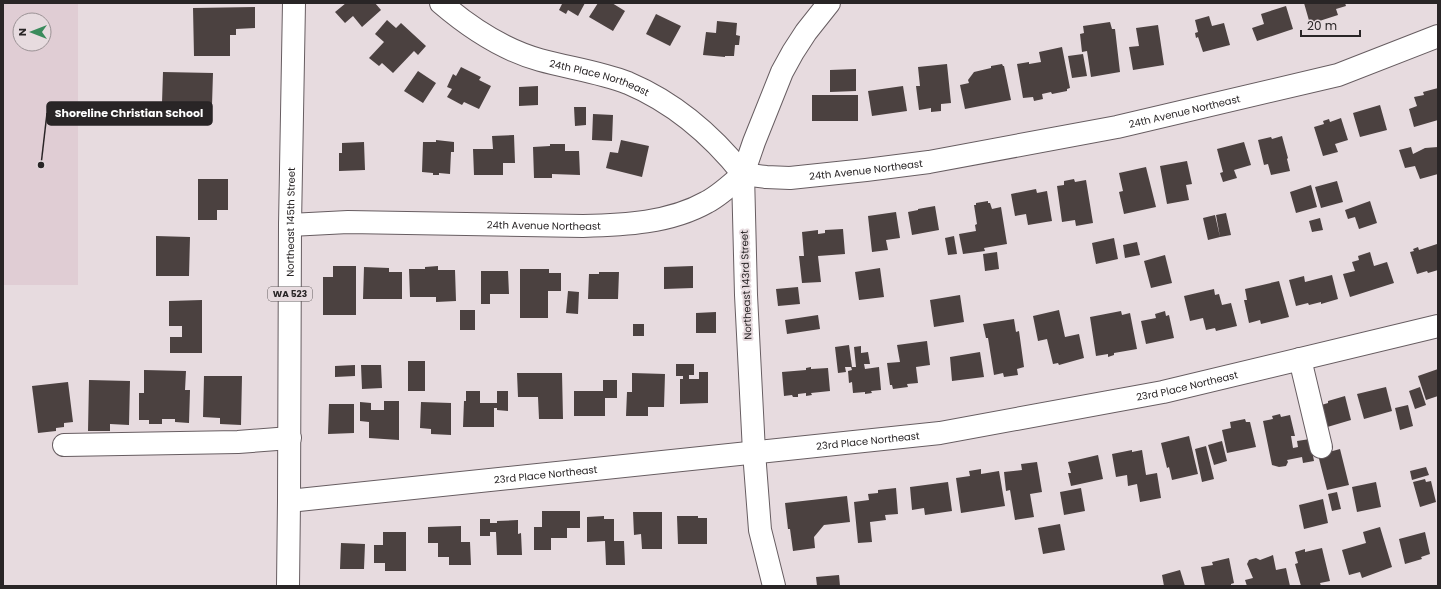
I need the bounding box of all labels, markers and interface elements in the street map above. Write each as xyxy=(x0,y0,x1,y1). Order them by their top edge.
north arrow xyxy=(12,12,52,52)
scale bar xyxy=(1301,12,1360,38)
text: 20 m xyxy=(1307,17,1337,34)
text: N xyxy=(14,28,30,36)
street label: 24th Place Northeast xyxy=(548,55,652,100)
street label: 24th Avenue Northeast xyxy=(1127,91,1242,132)
callout: Shoreline Christian School xyxy=(47,102,212,125)
text: Shoreline Christian School xyxy=(55,105,203,121)
street label: 24th Avenue Northeast xyxy=(808,155,924,183)
street label: Northeast 145th Street xyxy=(282,167,299,277)
street label: 24th Avenue Northeast xyxy=(487,217,601,234)
street label: Northeast 143rd Street xyxy=(737,230,755,340)
road number: WA 523 xyxy=(268,287,312,301)
street label: 23rd Place Northeast xyxy=(1135,367,1240,404)
street label: 23rd Place Northeast xyxy=(815,428,921,453)
street label: 23rd Place Northeast xyxy=(493,461,598,487)

